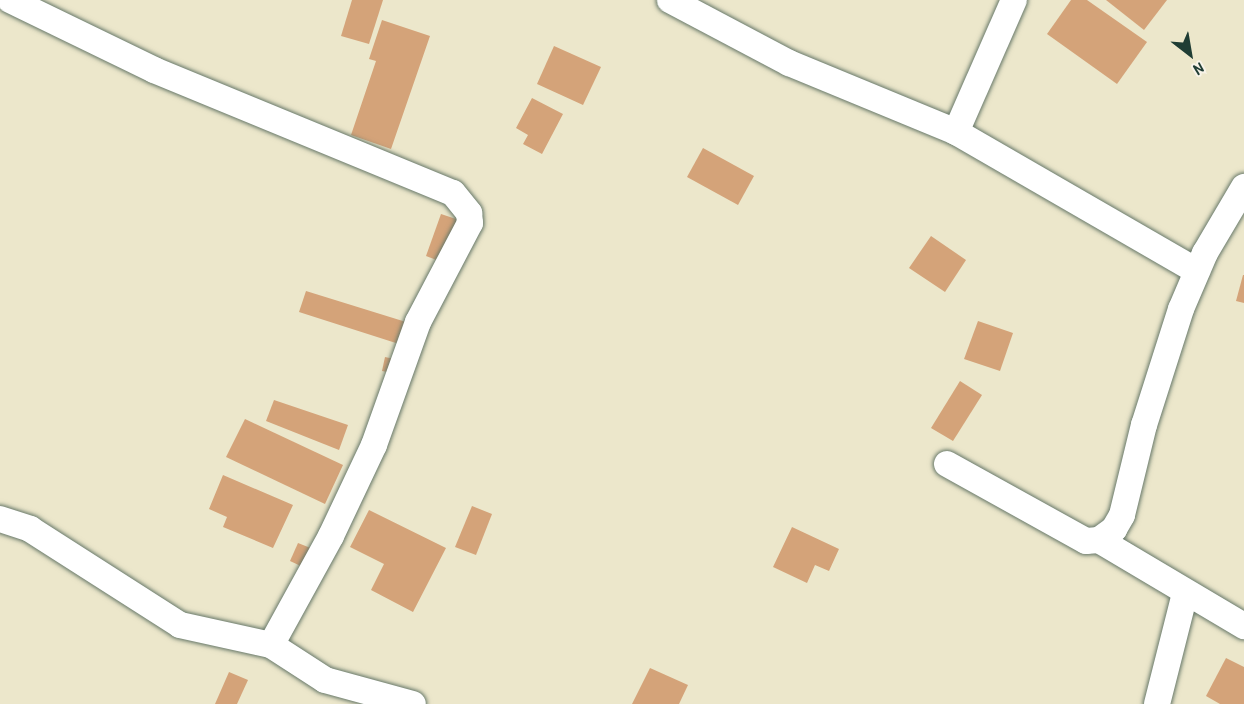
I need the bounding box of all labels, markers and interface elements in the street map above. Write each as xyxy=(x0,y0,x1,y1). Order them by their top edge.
north arrow xyxy=(1160,24,1220,84)
text: N xyxy=(1190,58,1209,81)

